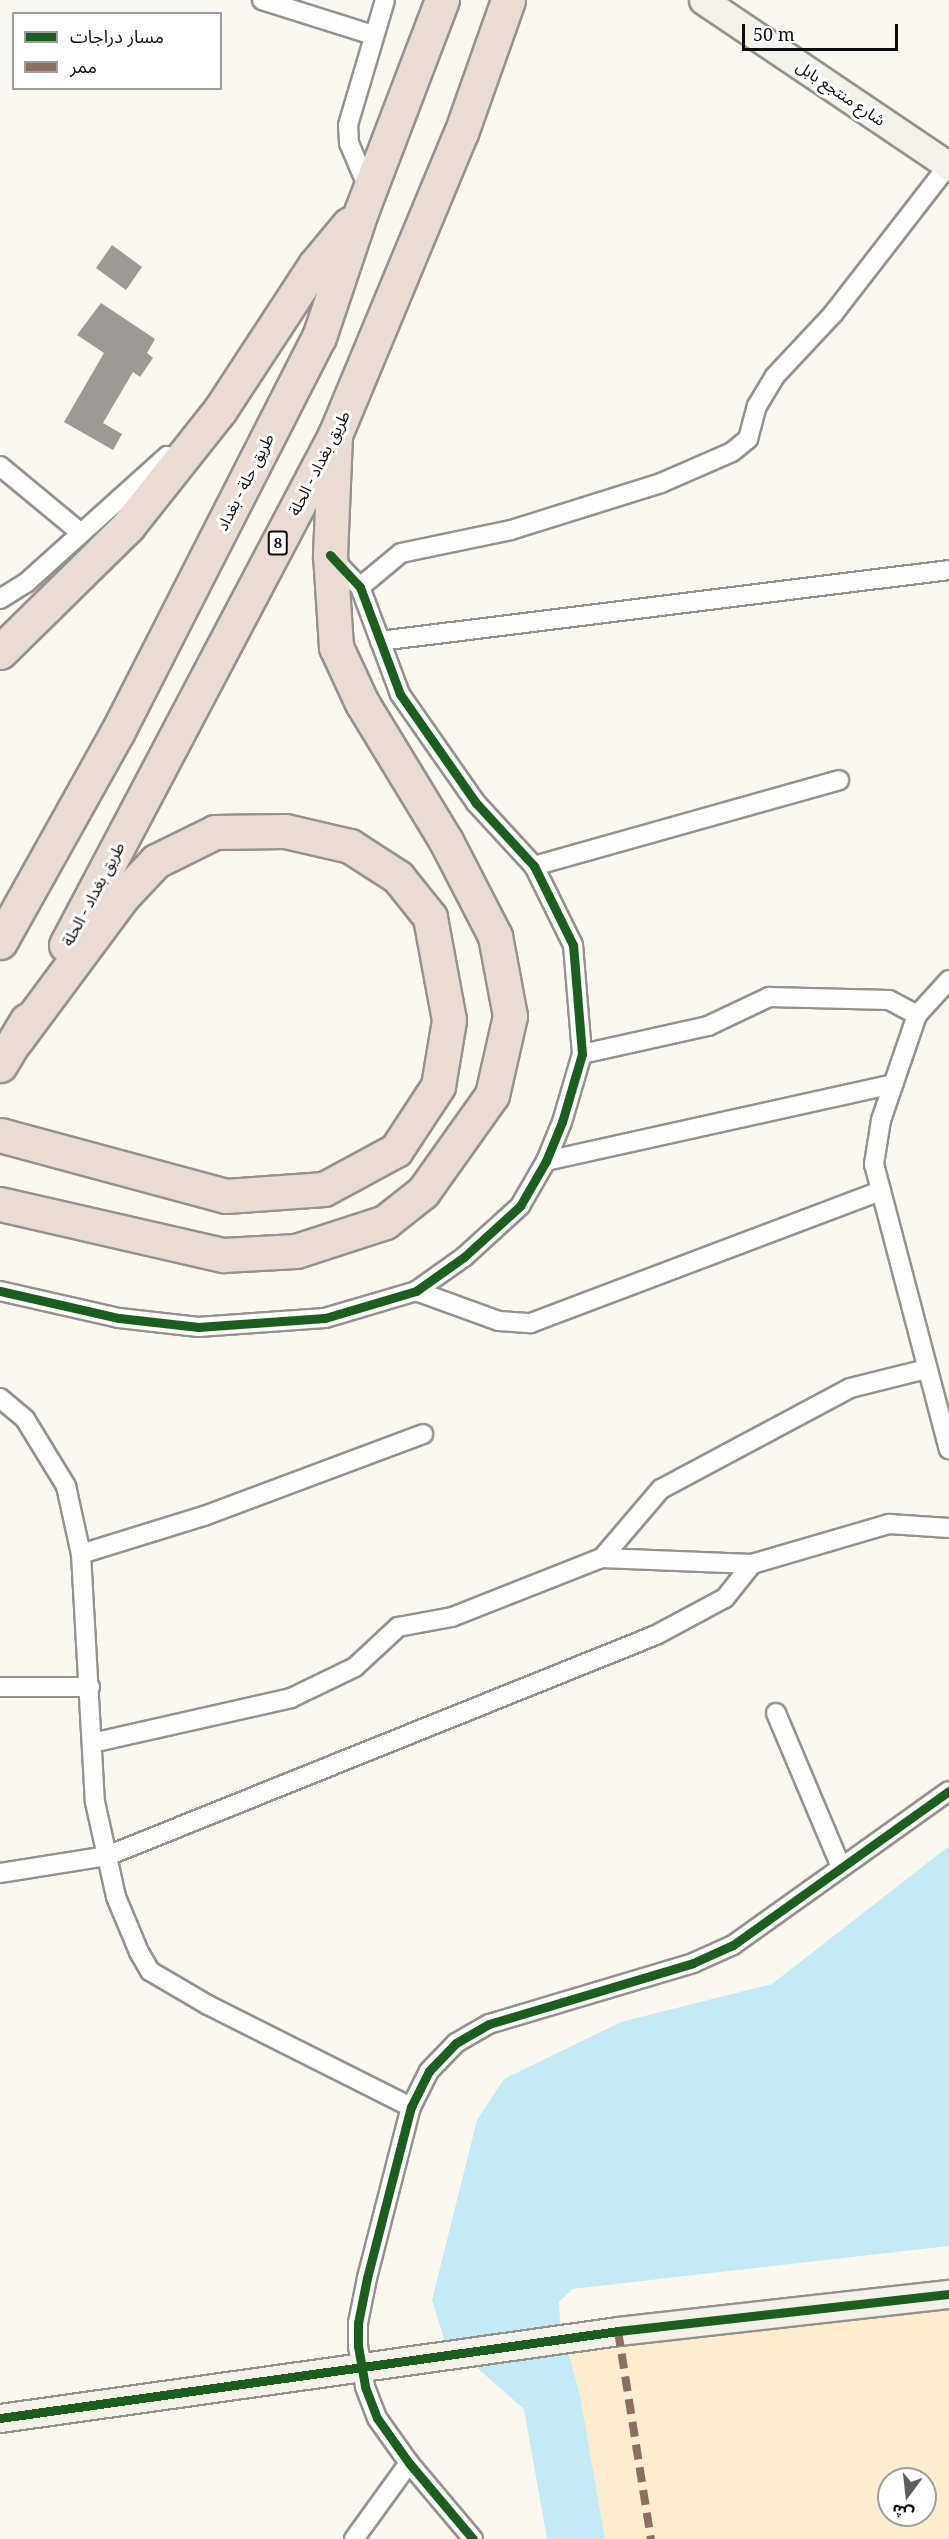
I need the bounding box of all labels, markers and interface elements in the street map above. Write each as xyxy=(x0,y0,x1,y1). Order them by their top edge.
legend xyxy=(12,12,222,90)
scale bar xyxy=(745,12,901,50)
text: 50 m xyxy=(753,22,795,46)
text: مسار دراجات xyxy=(70,24,164,48)
text: ممر xyxy=(70,54,97,78)
street label: شارع منتجع بابل xyxy=(793,56,889,130)
street label: طريق بغداد - الحلة xyxy=(284,407,354,519)
street label: طريق حلة - بغداد xyxy=(212,430,278,534)
road number: 8 xyxy=(268,531,288,555)
street label: طريق بغداد - الحلة xyxy=(57,839,129,949)
north arrow xyxy=(877,2467,937,2527)
text: ش xyxy=(889,2499,916,2526)

